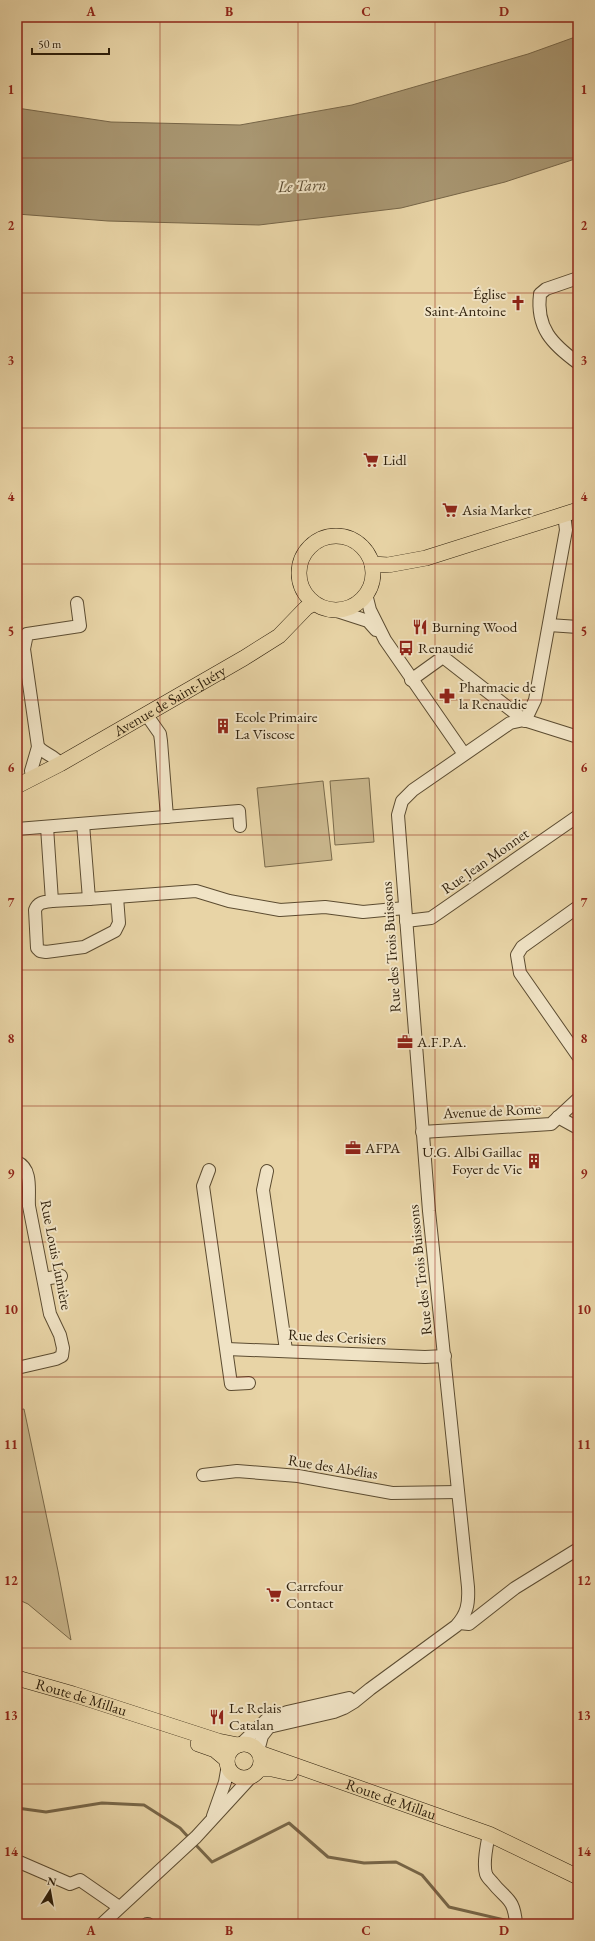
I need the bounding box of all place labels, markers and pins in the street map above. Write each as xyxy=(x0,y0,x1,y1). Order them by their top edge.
place label: Église Saint-Antoine xyxy=(425,284,506,320)
church icon: Église Saint-Antoine xyxy=(509,294,527,312)
place label: Lidl xyxy=(383,450,407,469)
supermarket icon: Lidl xyxy=(362,451,380,469)
place label: Asia Market xyxy=(461,500,532,519)
supermarket icon: Asia Market xyxy=(441,501,459,519)
place label: Burning Wood xyxy=(432,617,518,636)
restaurant icon: Burning Wood xyxy=(411,618,429,636)
place label: Renaudié xyxy=(418,638,474,657)
bus stop icon: Renaudié xyxy=(397,639,415,657)
place label: Pharmacie de la Renaudie xyxy=(459,677,536,713)
pharmacy icon: Pharmacie de la Renaudie xyxy=(438,687,456,705)
place label: Ecole Primaire La Viscose xyxy=(235,707,318,743)
building icon: Ecole Primaire La Viscose xyxy=(214,717,232,735)
place label: A.F.P.A. xyxy=(416,1032,466,1051)
office icon: A.F.P.A. xyxy=(396,1033,414,1051)
place label: AFPA xyxy=(364,1138,401,1157)
office icon: AFPA xyxy=(344,1139,362,1157)
place label: U.G. Albi Gaillac Foyer de Vie xyxy=(422,1142,522,1178)
building icon: U.G. Albi Gaillac Foyer de Vie xyxy=(525,1152,543,1170)
place label: Carrefour Contact xyxy=(286,1576,343,1612)
supermarket icon: Carrefour Contact xyxy=(265,1586,283,1604)
place label: Le Relais Catalan xyxy=(229,1698,281,1734)
restaurant icon: Le Relais Catalan xyxy=(208,1708,226,1726)

